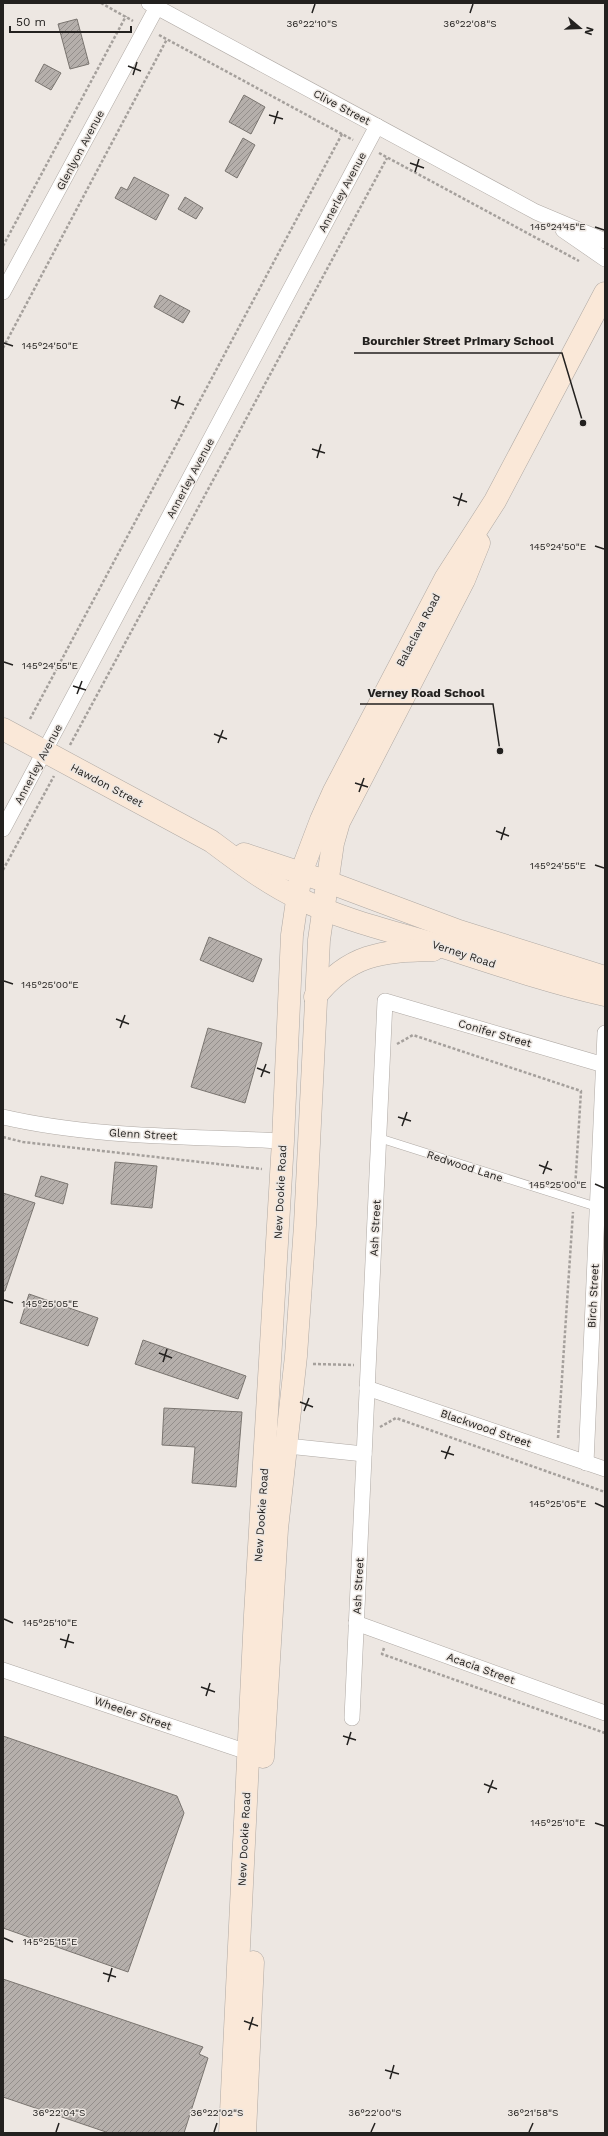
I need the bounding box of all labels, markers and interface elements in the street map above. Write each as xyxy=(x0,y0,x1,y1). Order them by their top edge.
scale bar xyxy=(10,8,131,34)
north arrow xyxy=(560,8,600,48)
text: 50 m xyxy=(16,15,46,29)
text: 36°22'10"S xyxy=(286,18,338,29)
text: 36°22'08"S xyxy=(443,18,497,29)
text: N xyxy=(582,25,596,37)
street label: Clive Street xyxy=(311,87,373,128)
street label: Glenlyon Avenue xyxy=(54,108,107,193)
street label: Annerley Avenue xyxy=(316,150,369,234)
text: 145°24'45"E xyxy=(530,221,586,232)
callout: Bourchier Street Primary School xyxy=(354,329,562,353)
text: Bourchier Street Primary School xyxy=(362,334,554,348)
text: 145°24'50"E xyxy=(22,340,78,351)
street label: Annerley Avenue xyxy=(164,436,217,520)
text: 145°24'50"E xyxy=(530,541,586,552)
street label: Balaclava Road xyxy=(394,592,443,669)
text: 145°24'55"E xyxy=(22,660,78,671)
callout: Verney Road School xyxy=(360,680,493,704)
text: Verney Road School xyxy=(367,686,485,700)
street label: Annerley Avenue xyxy=(12,722,65,806)
street label: Hawdon Street xyxy=(68,761,146,810)
text: 145°24'55"E xyxy=(530,860,586,871)
street label: Verney Road xyxy=(430,938,497,971)
text: 145°25'00"E xyxy=(21,979,79,990)
street label: Conifer Street xyxy=(457,1017,533,1050)
street label: Glenn Street xyxy=(109,1126,178,1143)
street label: New Dookie Road xyxy=(272,1145,289,1239)
street label: Redwood Lane xyxy=(425,1148,505,1185)
text: 145°25'00"E xyxy=(529,1179,587,1190)
street label: Ash Street xyxy=(368,1199,383,1257)
street label: Birch Street xyxy=(585,1263,602,1328)
text: 145°25'05"E xyxy=(22,1298,78,1309)
street label: Blackwood Street xyxy=(439,1407,533,1450)
street label: New Dookie Road xyxy=(252,1468,271,1562)
text: 145°25'05"E xyxy=(530,1498,586,1509)
street label: Ash Street xyxy=(351,1557,366,1615)
text: 145°25'10"E xyxy=(23,1617,77,1628)
street label: Acacia Street xyxy=(445,1650,517,1687)
street label: Wheeler Street xyxy=(92,1694,174,1733)
street label: New Dookie Road xyxy=(236,1792,253,1886)
text: 145°25'10"E xyxy=(531,1817,585,1828)
text: 145°25'15"E xyxy=(23,1936,77,1947)
text: 36°22'04"S xyxy=(33,2107,85,2118)
text: 36°22'02"S xyxy=(191,2107,244,2118)
text: 36°22'00"S xyxy=(348,2107,402,2118)
text: 36°21'58"S xyxy=(508,2107,559,2118)

